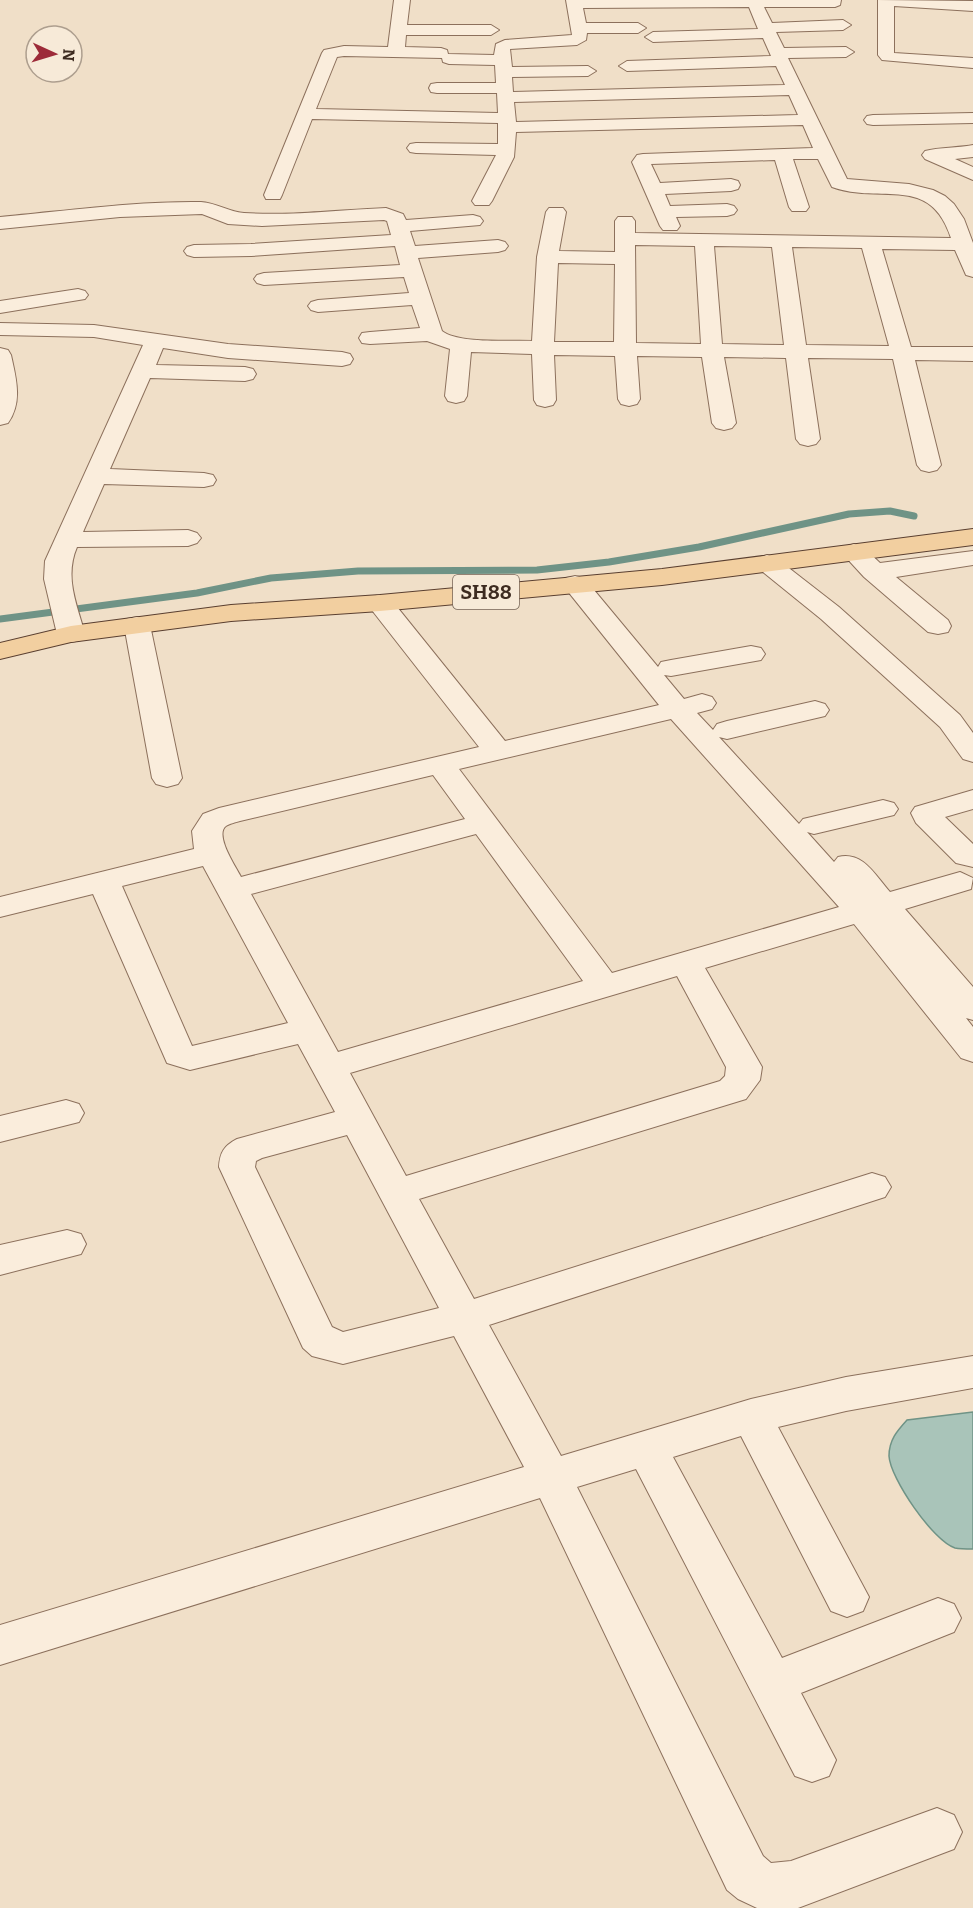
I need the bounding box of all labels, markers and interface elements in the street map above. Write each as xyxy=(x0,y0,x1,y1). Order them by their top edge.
north arrow xyxy=(24,24,84,84)
text: N xyxy=(59,48,78,62)
road number: SH88 xyxy=(453,575,519,609)

